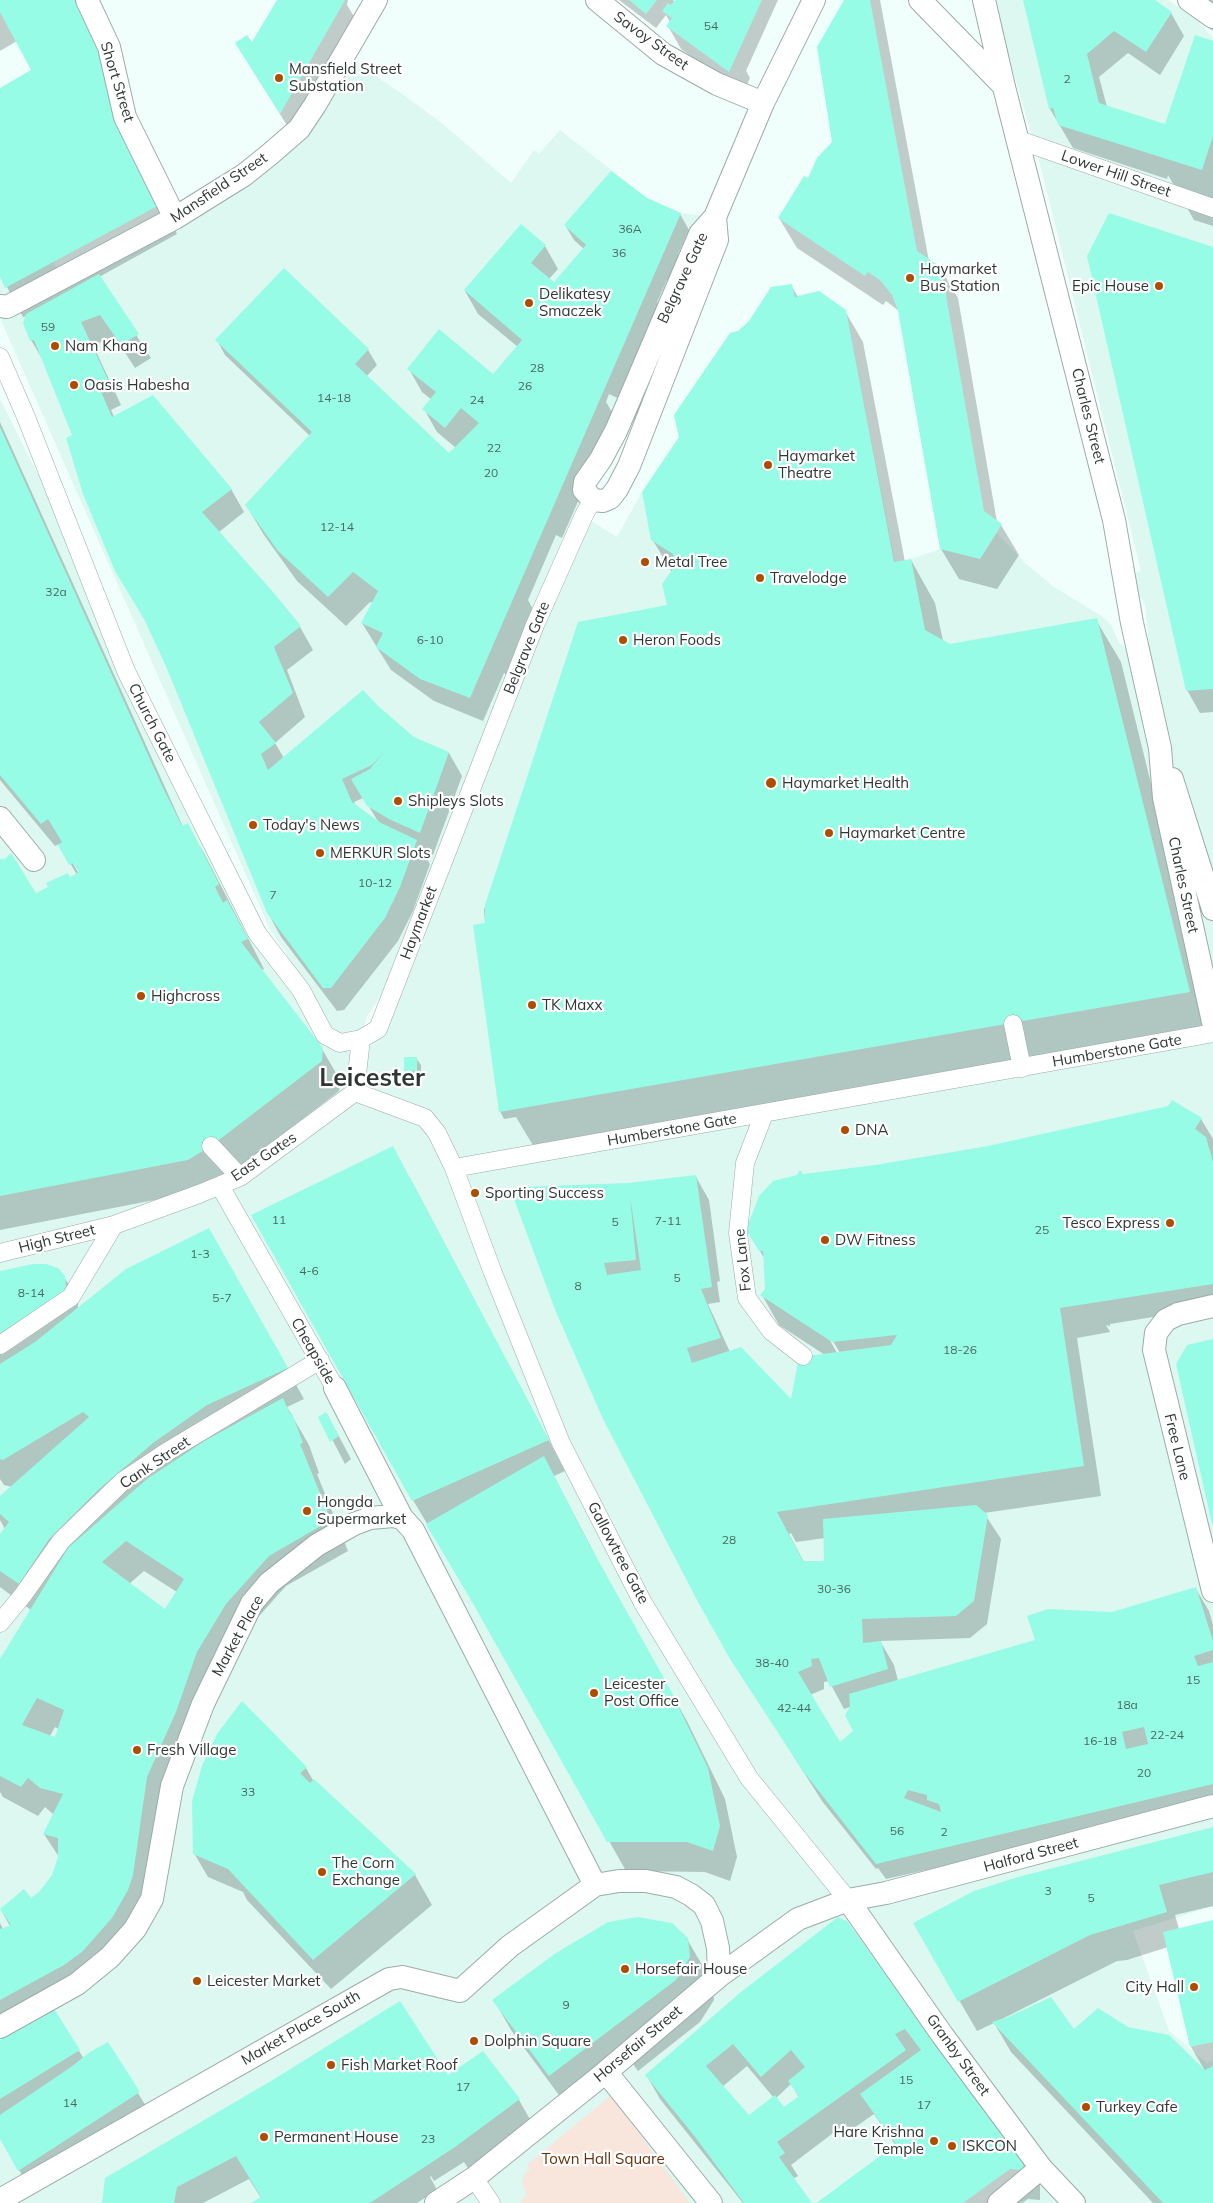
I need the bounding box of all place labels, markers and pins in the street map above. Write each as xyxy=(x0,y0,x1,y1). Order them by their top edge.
place label: Mansfield Street Substation xyxy=(289,60,402,95)
marker: Mansfield Street Substation xyxy=(273,72,285,84)
place label: Haymarket Bus Station xyxy=(920,260,1000,295)
marker: Haymarket Bus Station xyxy=(904,272,916,284)
place label: Epic House xyxy=(1072,277,1149,295)
marker: Epic House xyxy=(1153,280,1165,292)
place label: Delikatesy Smaczek xyxy=(539,285,611,320)
marker: Delikatesy Smaczek xyxy=(523,297,535,309)
place label: Nam Khang xyxy=(65,337,147,355)
marker: Nam Khang xyxy=(49,340,61,352)
place label: Oasis Habesha xyxy=(84,376,190,394)
marker: Oasis Habesha xyxy=(68,379,80,391)
place label: Haymarket Theatre xyxy=(778,447,855,482)
marker: Haymarket Theatre xyxy=(762,459,774,471)
place label: Metal Tree xyxy=(655,553,727,571)
marker: Metal Tree xyxy=(639,556,651,568)
place label: Travelodge xyxy=(770,569,847,587)
marker: Travelodge xyxy=(754,572,766,584)
place label: Heron Foods xyxy=(633,631,721,649)
marker: Heron Foods xyxy=(617,634,629,646)
place label: Haymarket Health xyxy=(782,774,909,792)
marker: Haymarket Health xyxy=(764,776,778,790)
place label: Shipleys Slots xyxy=(408,792,504,810)
marker: Shipleys Slots xyxy=(392,795,404,807)
place label: Today's News xyxy=(263,816,360,834)
marker: Today's News xyxy=(247,819,259,831)
place label: Haymarket Centre xyxy=(839,824,965,842)
marker: Haymarket Centre xyxy=(823,827,835,839)
place label: MERKUR Slots xyxy=(330,844,431,862)
marker: MERKUR Slots xyxy=(314,847,326,859)
place label: Highcross xyxy=(151,987,220,1005)
marker: Highcross xyxy=(135,990,147,1002)
place label: TK Maxx xyxy=(542,996,602,1014)
marker: TK Maxx xyxy=(526,999,538,1011)
place label: DNA xyxy=(855,1121,888,1139)
marker: DNA xyxy=(839,1124,851,1136)
place label: Sporting Success xyxy=(485,1184,604,1202)
marker: Sporting Success xyxy=(469,1187,481,1199)
place label: Tesco Express xyxy=(1062,1214,1160,1232)
marker: Tesco Express xyxy=(1164,1217,1176,1229)
place label: DW Fitness xyxy=(835,1231,916,1249)
marker: DW Fitness xyxy=(819,1234,831,1246)
place label: Hongda Supermarket xyxy=(317,1493,406,1528)
marker: Hongda Supermarket xyxy=(301,1505,313,1517)
place label: Leicester Post Office xyxy=(604,1675,679,1710)
marker: Leicester Post Office xyxy=(588,1687,600,1699)
place label: Fresh Village xyxy=(147,1741,236,1759)
marker: Fresh Village xyxy=(131,1744,143,1756)
place label: The Corn Exchange xyxy=(332,1854,400,1889)
marker: The Corn Exchange xyxy=(316,1866,328,1878)
place label: Horsefair House xyxy=(635,1960,747,1978)
marker: Horsefair House xyxy=(619,1963,631,1975)
place label: Leicester Market xyxy=(207,1972,321,1990)
marker: Leicester Market xyxy=(191,1975,203,1987)
place label: City Hall xyxy=(1125,1978,1184,1996)
marker: City Hall xyxy=(1188,1981,1200,1993)
place label: Dolphin Square xyxy=(484,2032,591,2050)
marker: Dolphin Square xyxy=(468,2035,480,2047)
place label: Fish Market Roof xyxy=(341,2056,458,2074)
marker: Fish Market Roof xyxy=(325,2059,337,2071)
place label: Turkey Cafe xyxy=(1096,2098,1178,2116)
marker: Turkey Cafe xyxy=(1080,2101,1092,2113)
place label: Hare Krishna Temple xyxy=(834,2123,924,2158)
place label: Permanent House xyxy=(274,2128,398,2146)
marker: Permanent House xyxy=(258,2131,270,2143)
marker: Hare Krishna Temple xyxy=(928,2135,940,2147)
place label: ISKCON xyxy=(962,2137,1017,2155)
marker: ISKCON xyxy=(946,2140,958,2152)

